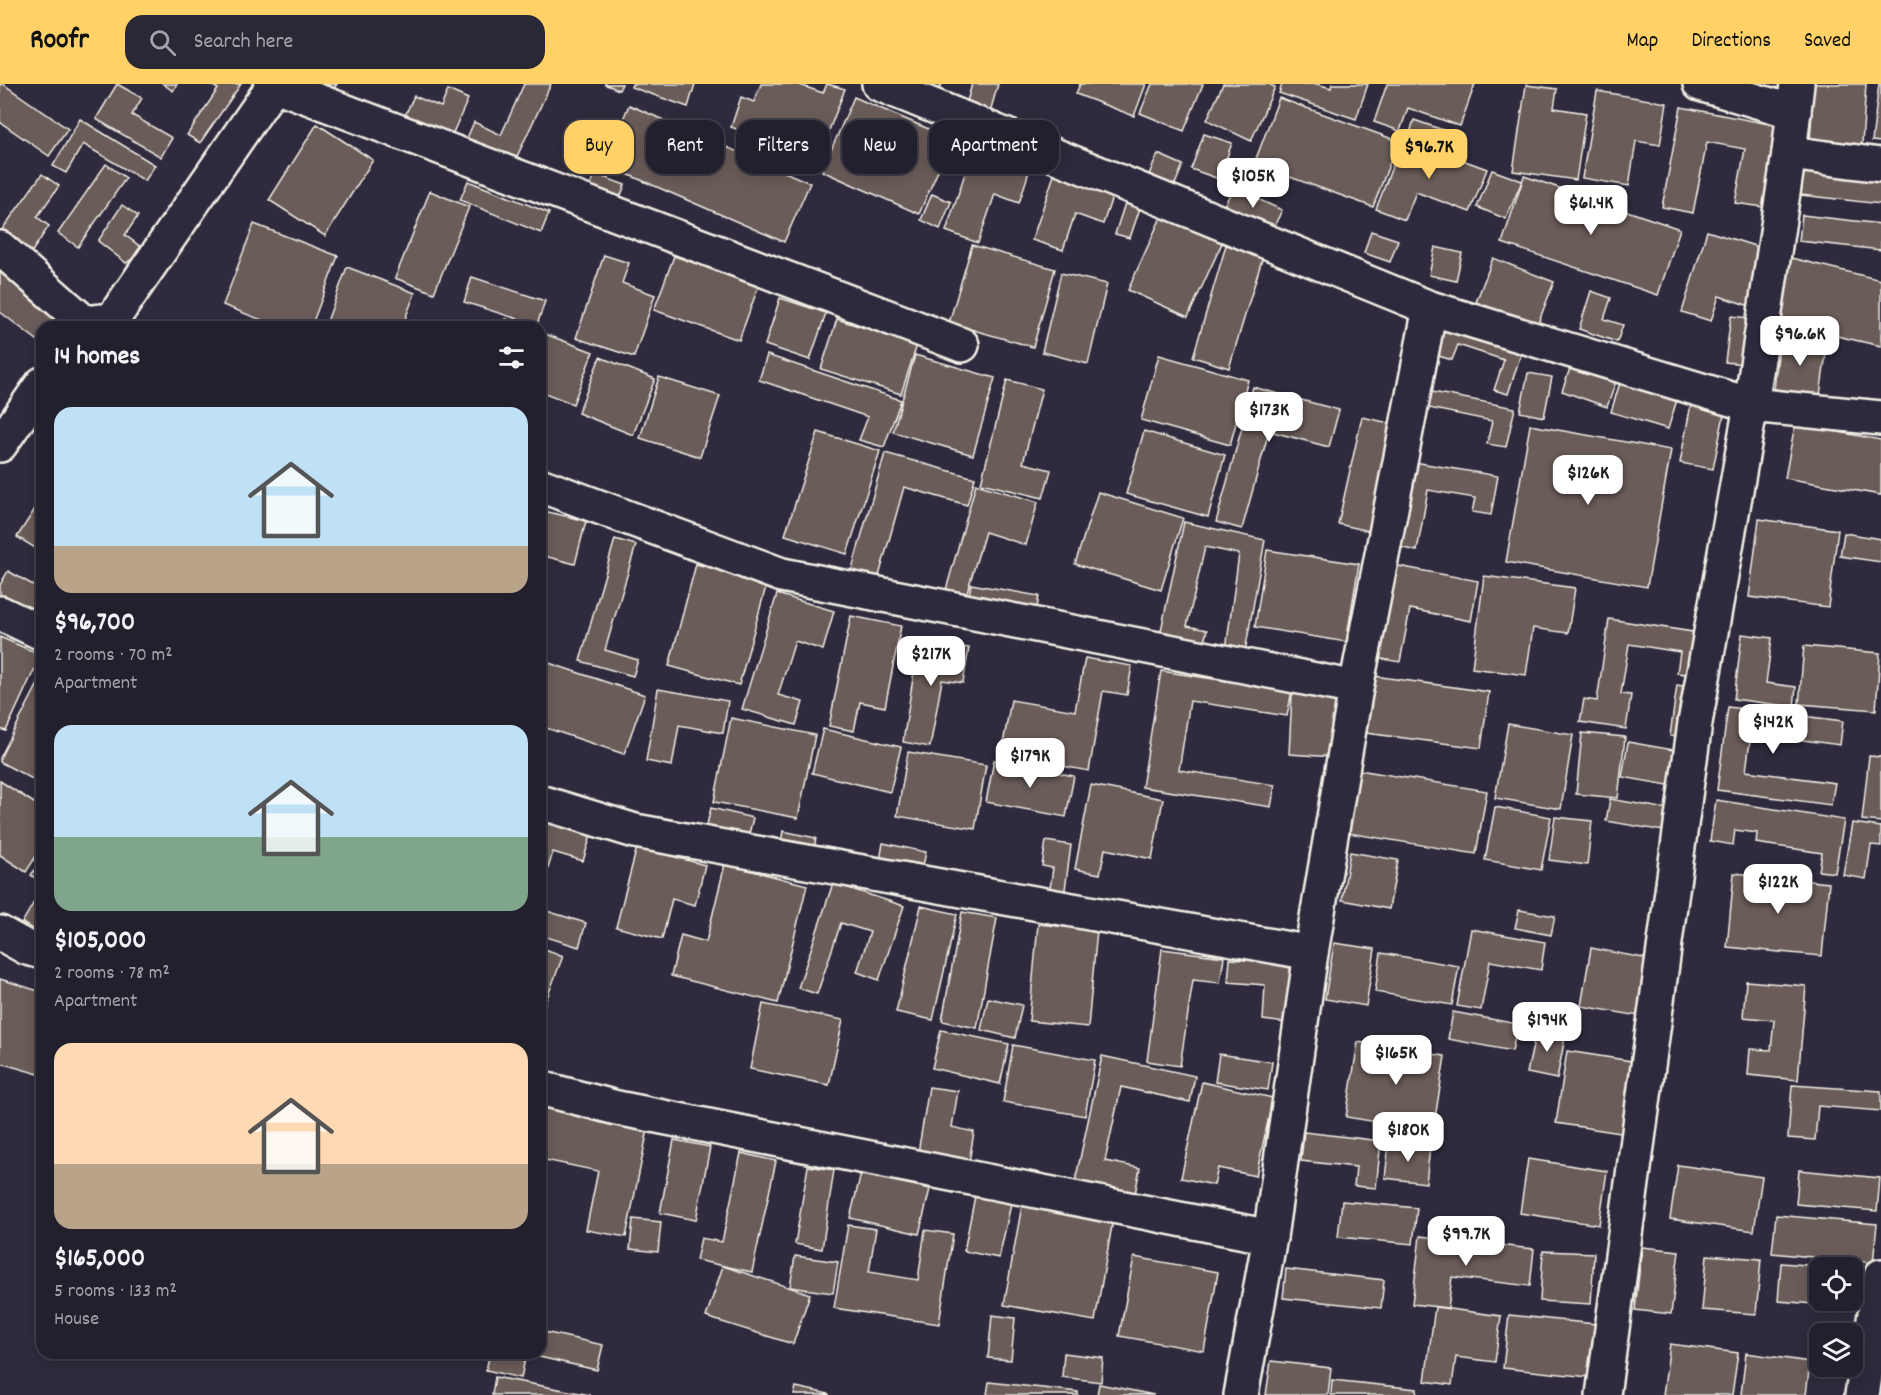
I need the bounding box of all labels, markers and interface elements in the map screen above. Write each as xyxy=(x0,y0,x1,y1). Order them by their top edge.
search box xyxy=(125,15,545,69)
text: Roofr xyxy=(30,22,89,62)
icon: search xyxy=(146,26,179,59)
text: Search here xyxy=(194,27,293,58)
text: Map xyxy=(1627,27,1658,57)
text: Directions xyxy=(1691,27,1771,57)
text: Saved xyxy=(1804,27,1851,57)
chip: Buy xyxy=(564,120,634,174)
chip: Rent xyxy=(646,120,724,174)
chip: Filters xyxy=(736,120,830,174)
chip: New xyxy=(842,120,917,174)
chip: Apartment xyxy=(929,120,1059,174)
pin: $96.7K xyxy=(1380,129,1478,180)
text: $96.7K xyxy=(1404,134,1454,162)
pin: $105K xyxy=(1211,158,1295,209)
text: $105K xyxy=(1231,163,1275,191)
pin: $61.4K xyxy=(1542,185,1640,236)
text: $61.4K xyxy=(1568,190,1614,218)
pin: $96.6K xyxy=(1751,316,1849,367)
text: $96.6K xyxy=(1774,321,1826,349)
text: 14 homes xyxy=(54,339,140,376)
icon: filters xyxy=(495,341,528,374)
pin: $173K xyxy=(1227,392,1311,443)
text: $173K xyxy=(1249,397,1289,425)
icon: home xyxy=(237,446,345,554)
pin: $126K xyxy=(1546,455,1630,506)
text: $126K xyxy=(1567,460,1609,488)
text: $96,700 xyxy=(54,605,135,642)
pin: $217K xyxy=(889,636,973,687)
text: $217K xyxy=(911,641,951,669)
text: 2 rooms · 70 m² xyxy=(54,642,173,670)
text: Apartment xyxy=(54,670,137,698)
pin: $142K xyxy=(1731,704,1815,755)
text: $142K xyxy=(1753,709,1793,737)
pin: $179K xyxy=(988,738,1072,789)
text: $179K xyxy=(1010,743,1050,771)
icon: home xyxy=(237,764,345,872)
pin: $122K xyxy=(1736,864,1820,915)
text: $122K xyxy=(1757,869,1799,897)
text: $105,000 xyxy=(54,923,147,960)
text: 2 rooms · 78 m² xyxy=(54,960,170,988)
text: Apartment xyxy=(54,988,137,1016)
pin: $194K xyxy=(1505,1002,1589,1053)
text: $194K xyxy=(1526,1007,1568,1035)
pin: $165K xyxy=(1354,1035,1438,1086)
text: $165K xyxy=(1375,1040,1417,1068)
icon: home xyxy=(237,1082,345,1190)
pin: $180K xyxy=(1366,1112,1450,1163)
text: $180K xyxy=(1387,1117,1429,1145)
pin: $99.7K xyxy=(1417,1216,1515,1267)
text: $99.7K xyxy=(1442,1221,1490,1249)
text: $165,000 xyxy=(54,1241,145,1278)
map controls xyxy=(1809,1257,1863,1377)
button: locate xyxy=(1809,1257,1863,1311)
text: 5 rooms · 133 m² xyxy=(54,1278,177,1306)
text: House xyxy=(54,1306,99,1334)
button: layers xyxy=(1809,1323,1863,1377)

